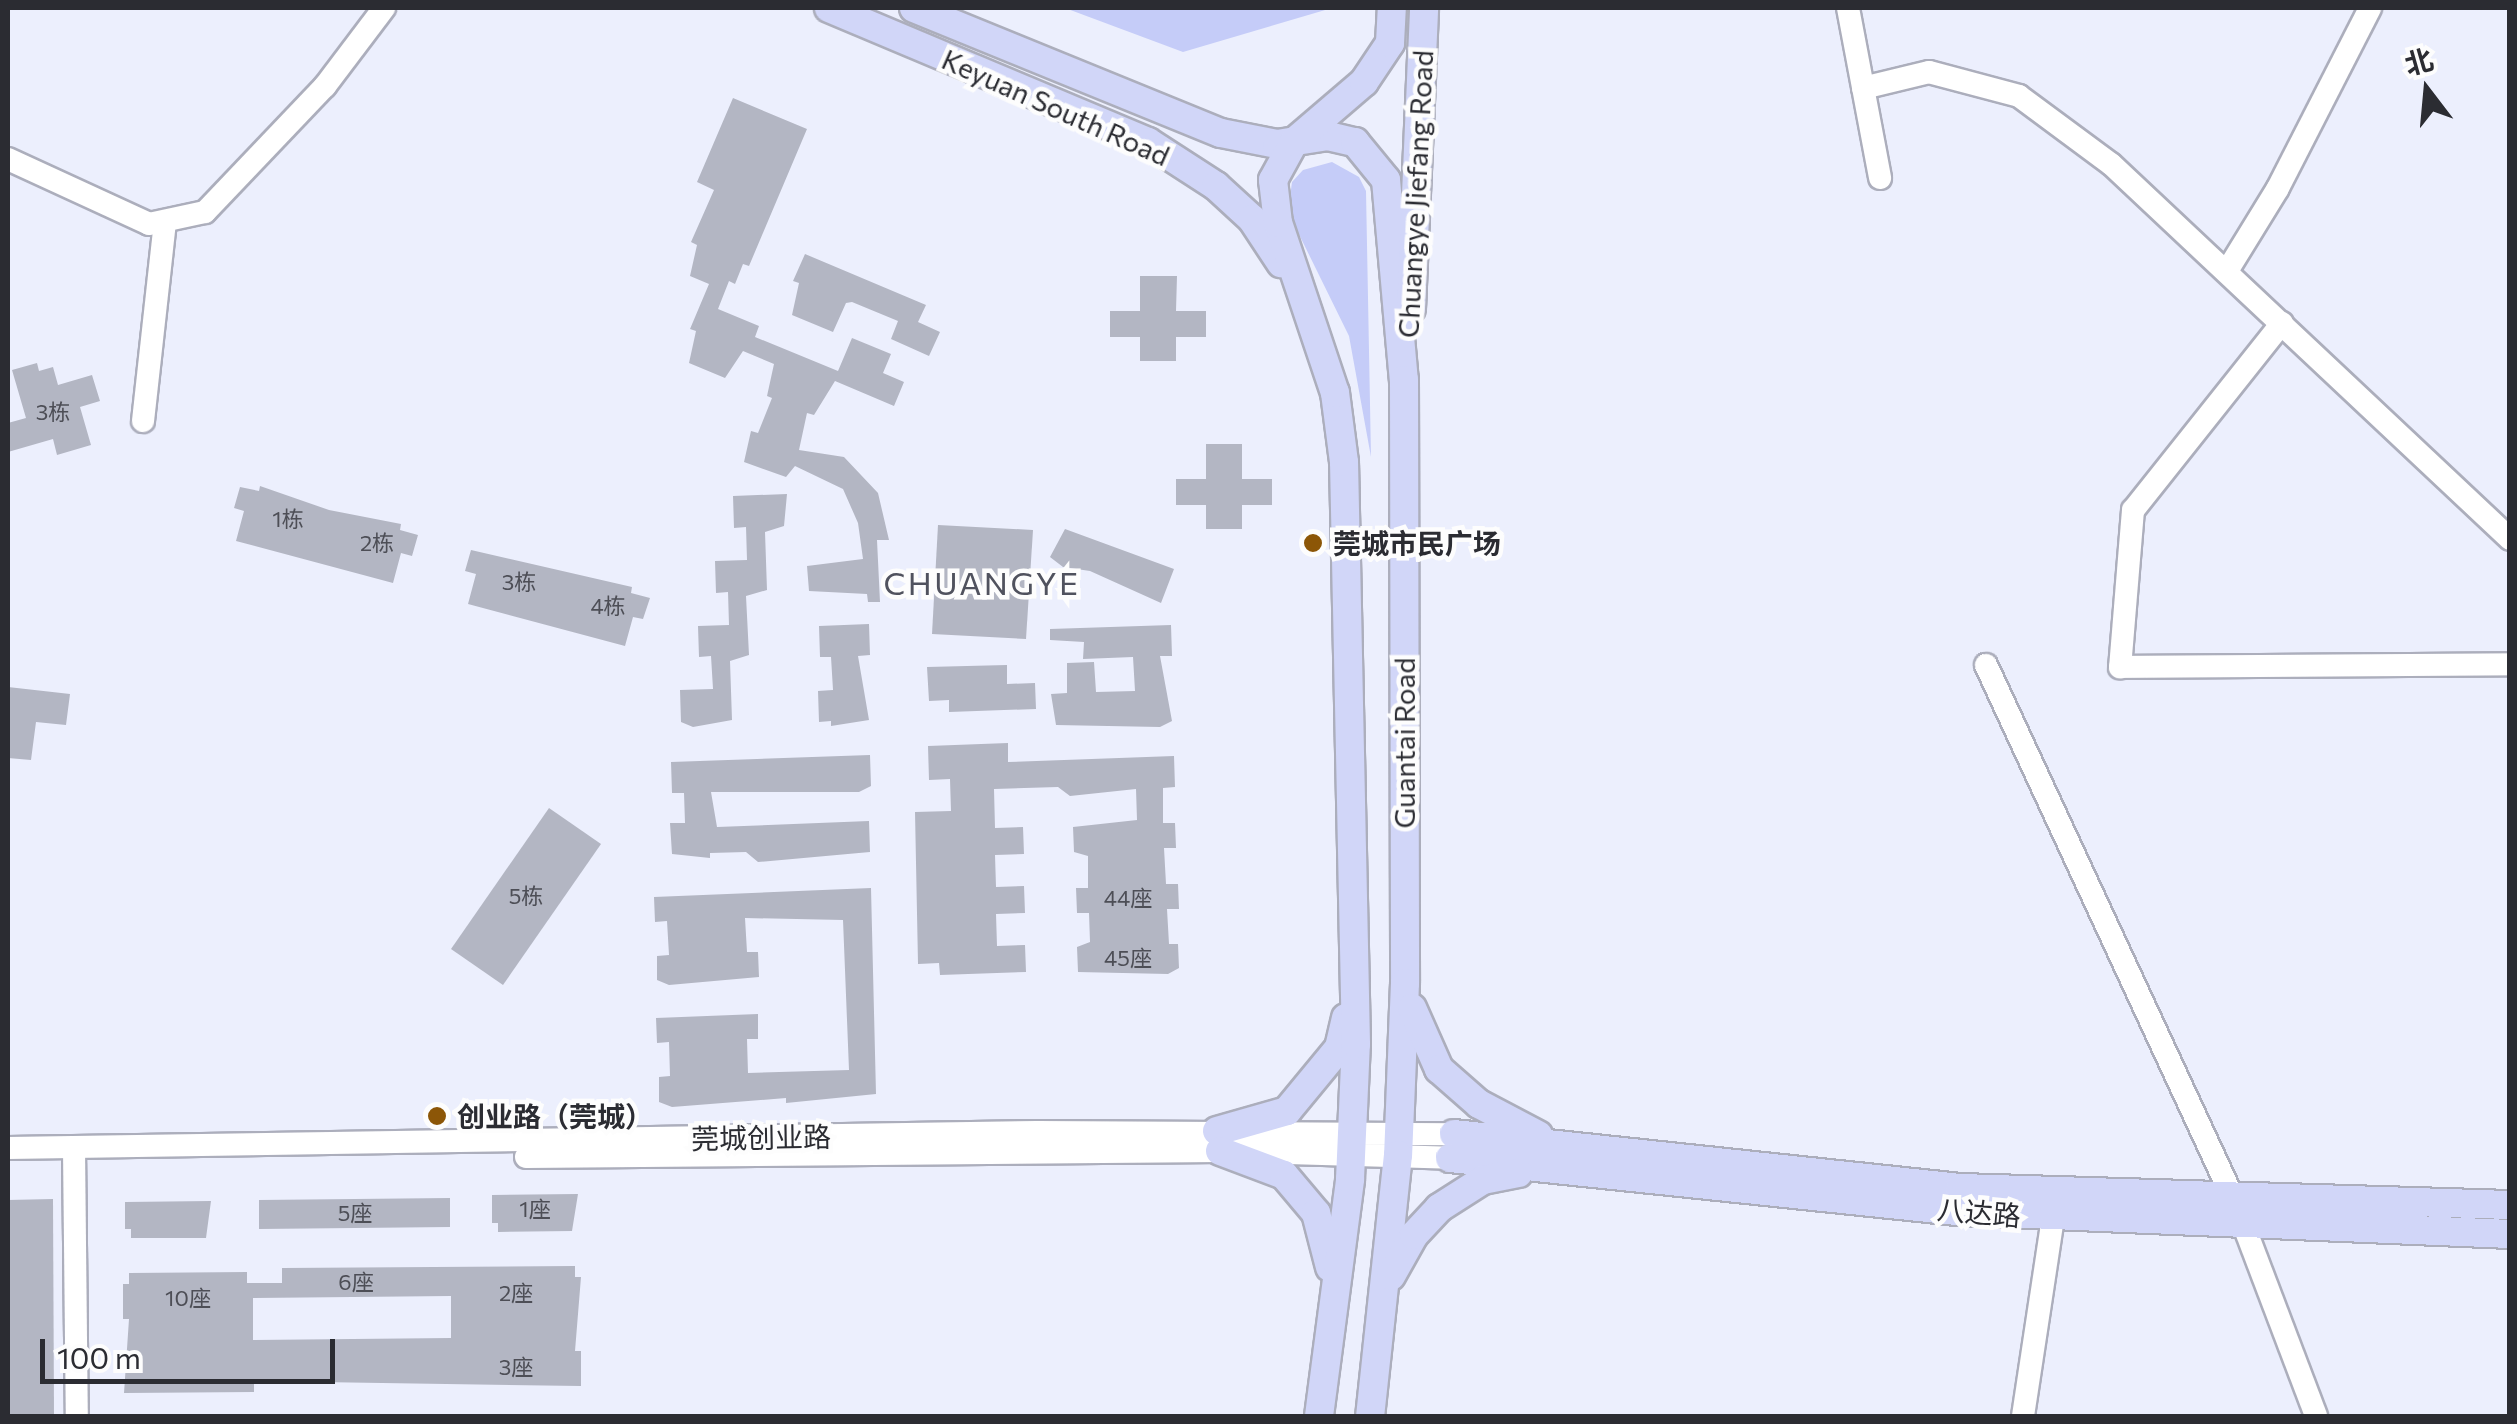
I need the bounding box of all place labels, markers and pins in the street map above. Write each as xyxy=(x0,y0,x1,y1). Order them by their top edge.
place label: 莞城市民广场 xyxy=(1333,526,1501,560)
marker: 莞城市民广场 xyxy=(1302,532,1324,554)
place label: 创业路（莞城） xyxy=(457,1099,653,1133)
marker: 创业路（莞城） xyxy=(426,1105,448,1127)

